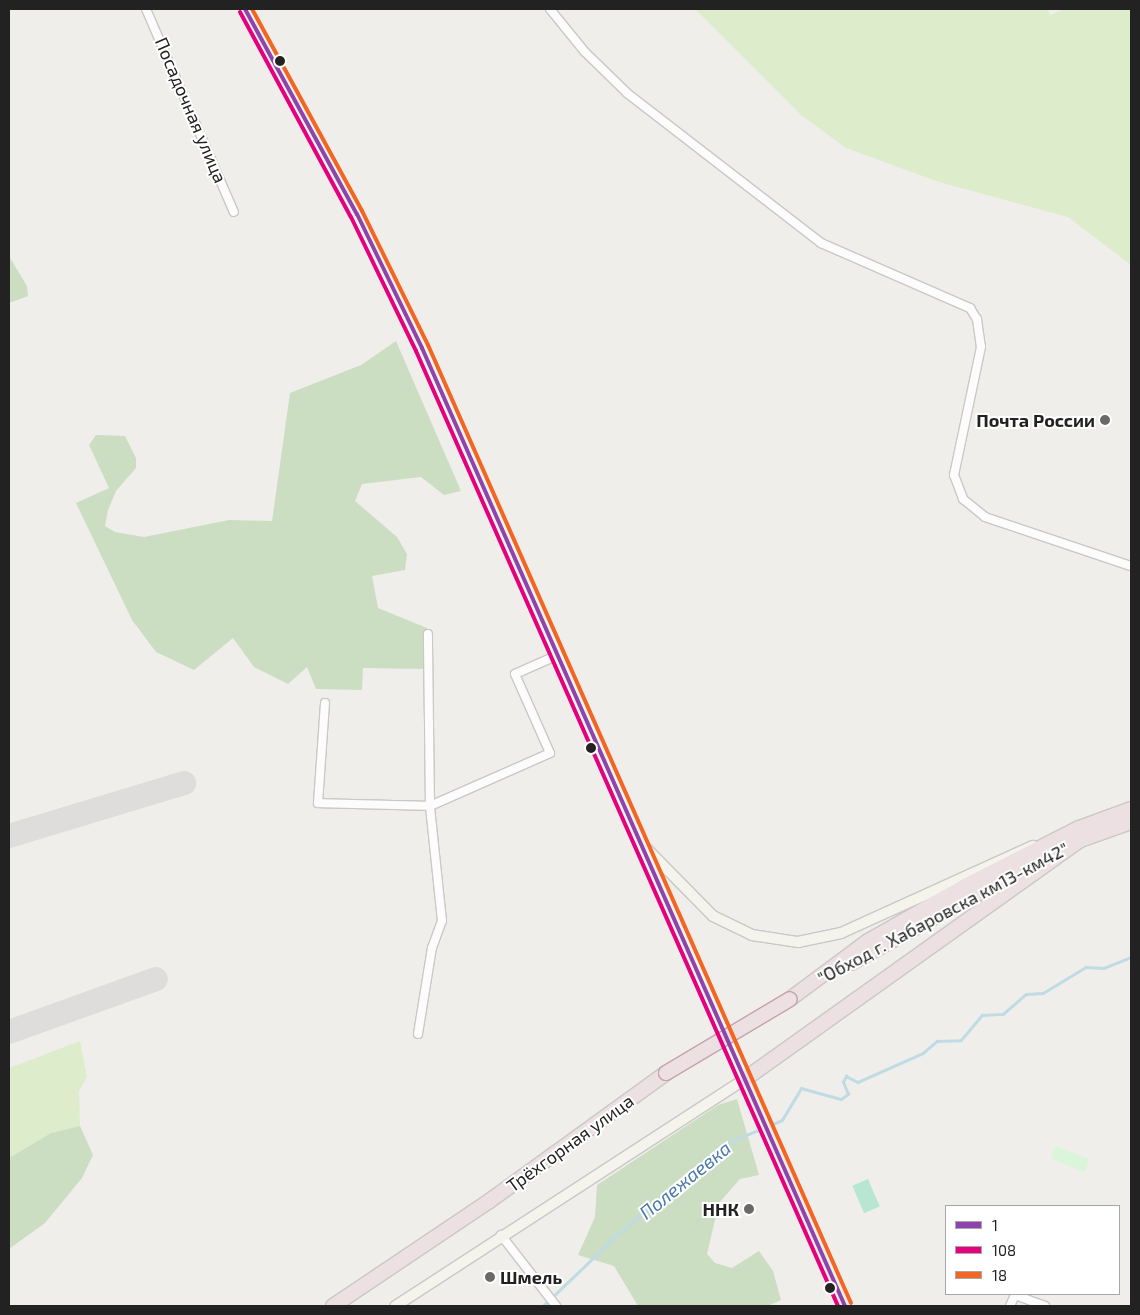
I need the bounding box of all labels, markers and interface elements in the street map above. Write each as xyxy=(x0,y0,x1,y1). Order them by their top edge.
street label: Посадочная улица xyxy=(151,34,231,186)
unlabelled marker xyxy=(275,56,285,66)
place label: Почта России xyxy=(976,409,1095,431)
marker: Почта России xyxy=(1099,414,1111,426)
unlabelled marker xyxy=(586,743,596,753)
street label: "Обход г. Хабаровска км13-км42" xyxy=(814,837,1072,989)
street label: Трёхгорная улица xyxy=(502,1090,638,1196)
water label: Полежаевка xyxy=(635,1136,735,1224)
place label: ННК xyxy=(702,1198,739,1220)
marker: ННК xyxy=(743,1203,755,1215)
legend xyxy=(945,1205,1120,1295)
text: 1 xyxy=(992,1216,998,1234)
text: 108 xyxy=(992,1241,1016,1259)
place label: Шмель xyxy=(500,1266,562,1288)
text: 18 xyxy=(992,1266,1007,1284)
marker: Шмель xyxy=(484,1271,496,1283)
unlabelled marker xyxy=(825,1283,835,1293)

